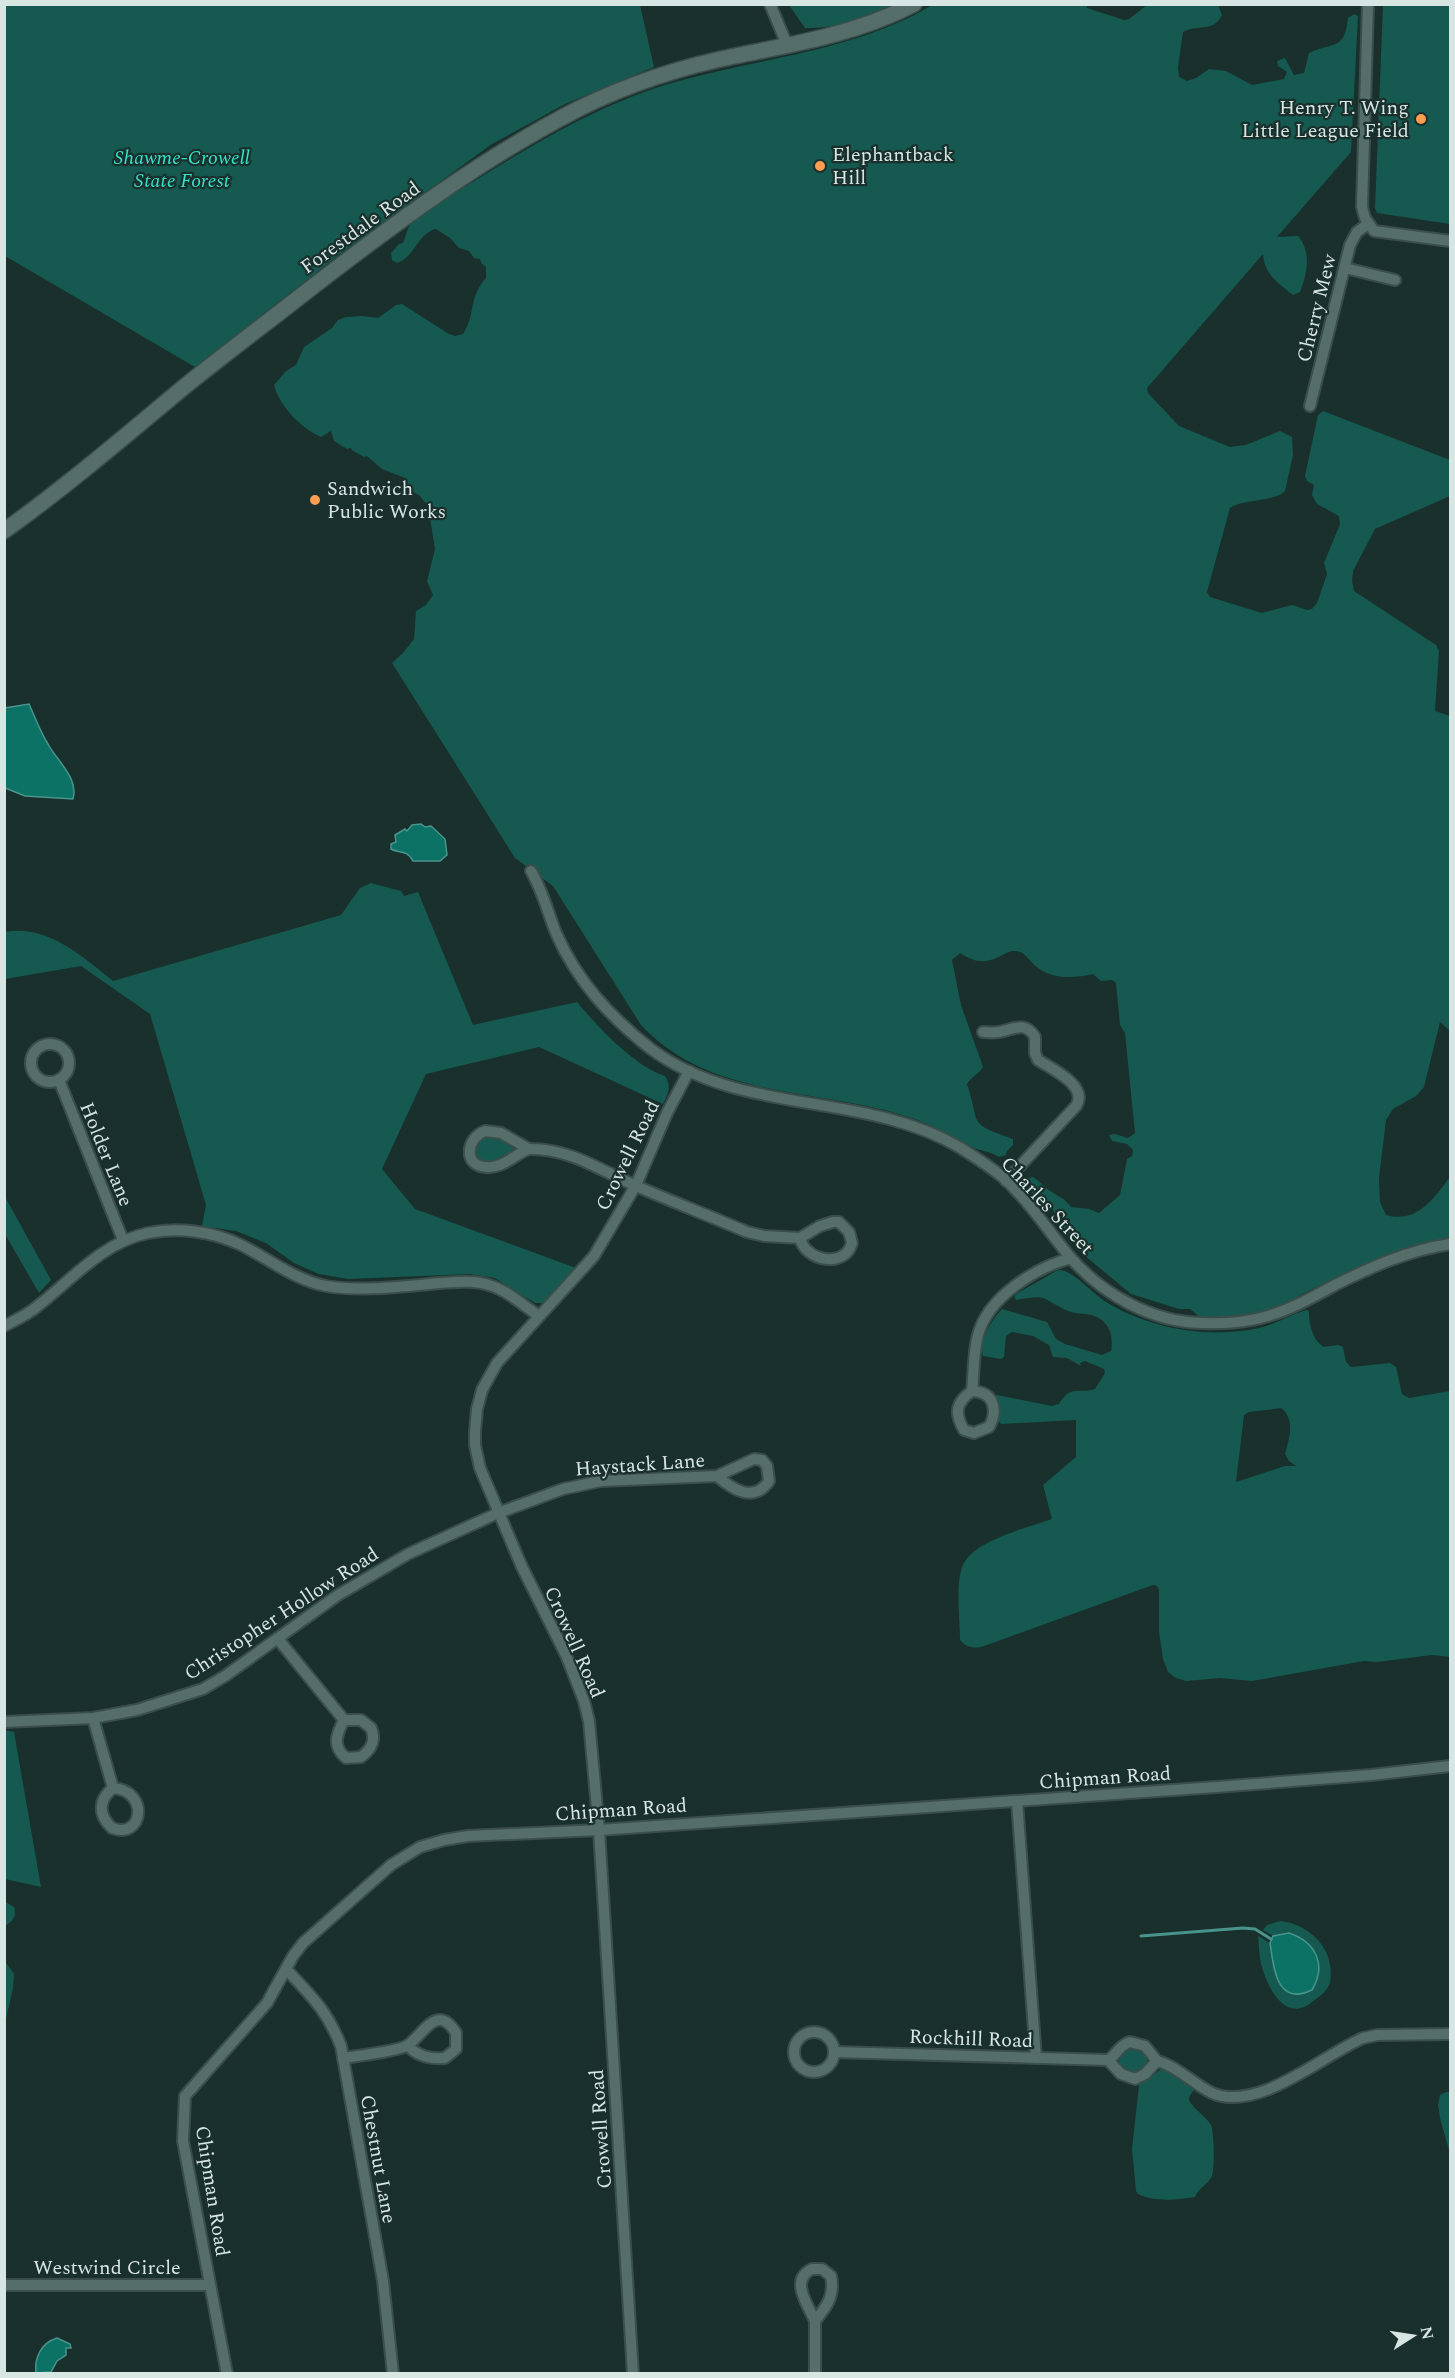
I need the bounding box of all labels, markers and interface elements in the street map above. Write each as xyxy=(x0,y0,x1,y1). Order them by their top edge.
place label: Henry T. Wing Little League Field xyxy=(1241,93,1409,146)
marker: Henry T. Wing Little League Field xyxy=(1414,112,1428,126)
place label: Elephantback Hill xyxy=(832,140,954,193)
park label: Shawme-Crowell State Forest xyxy=(114,143,250,196)
marker: Elephantback Hill xyxy=(813,159,827,173)
street label: Forestdale Road xyxy=(294,174,427,282)
street label: Cherry Mew xyxy=(1289,250,1345,365)
place label: Sandwich Public Works xyxy=(327,474,446,527)
marker: Sandwich Public Works xyxy=(308,493,322,507)
street label: Crowell Road xyxy=(588,1095,668,1216)
street label: Holder Lane xyxy=(71,1098,141,1211)
street label: Charles Street xyxy=(994,1150,1101,1262)
street label: Haystack Lane xyxy=(574,1445,706,1485)
street label: Christopher Hollow Road xyxy=(178,1539,385,1688)
street label: Crowell Road xyxy=(536,1582,612,1703)
street label: Chipman Road xyxy=(1038,1758,1172,1798)
street label: Chipman Road xyxy=(554,1790,688,1830)
street label: Rockhill Road xyxy=(908,2022,1034,2056)
street label: Crowell Road xyxy=(582,2068,620,2190)
street label: Chestnut Lane xyxy=(352,2092,404,2226)
street label: Chipman Road xyxy=(187,2123,237,2259)
street label: Westwind Circle xyxy=(33,2253,181,2283)
north arrow xyxy=(1383,2306,1443,2366)
text: N xyxy=(1414,2324,1440,2342)

